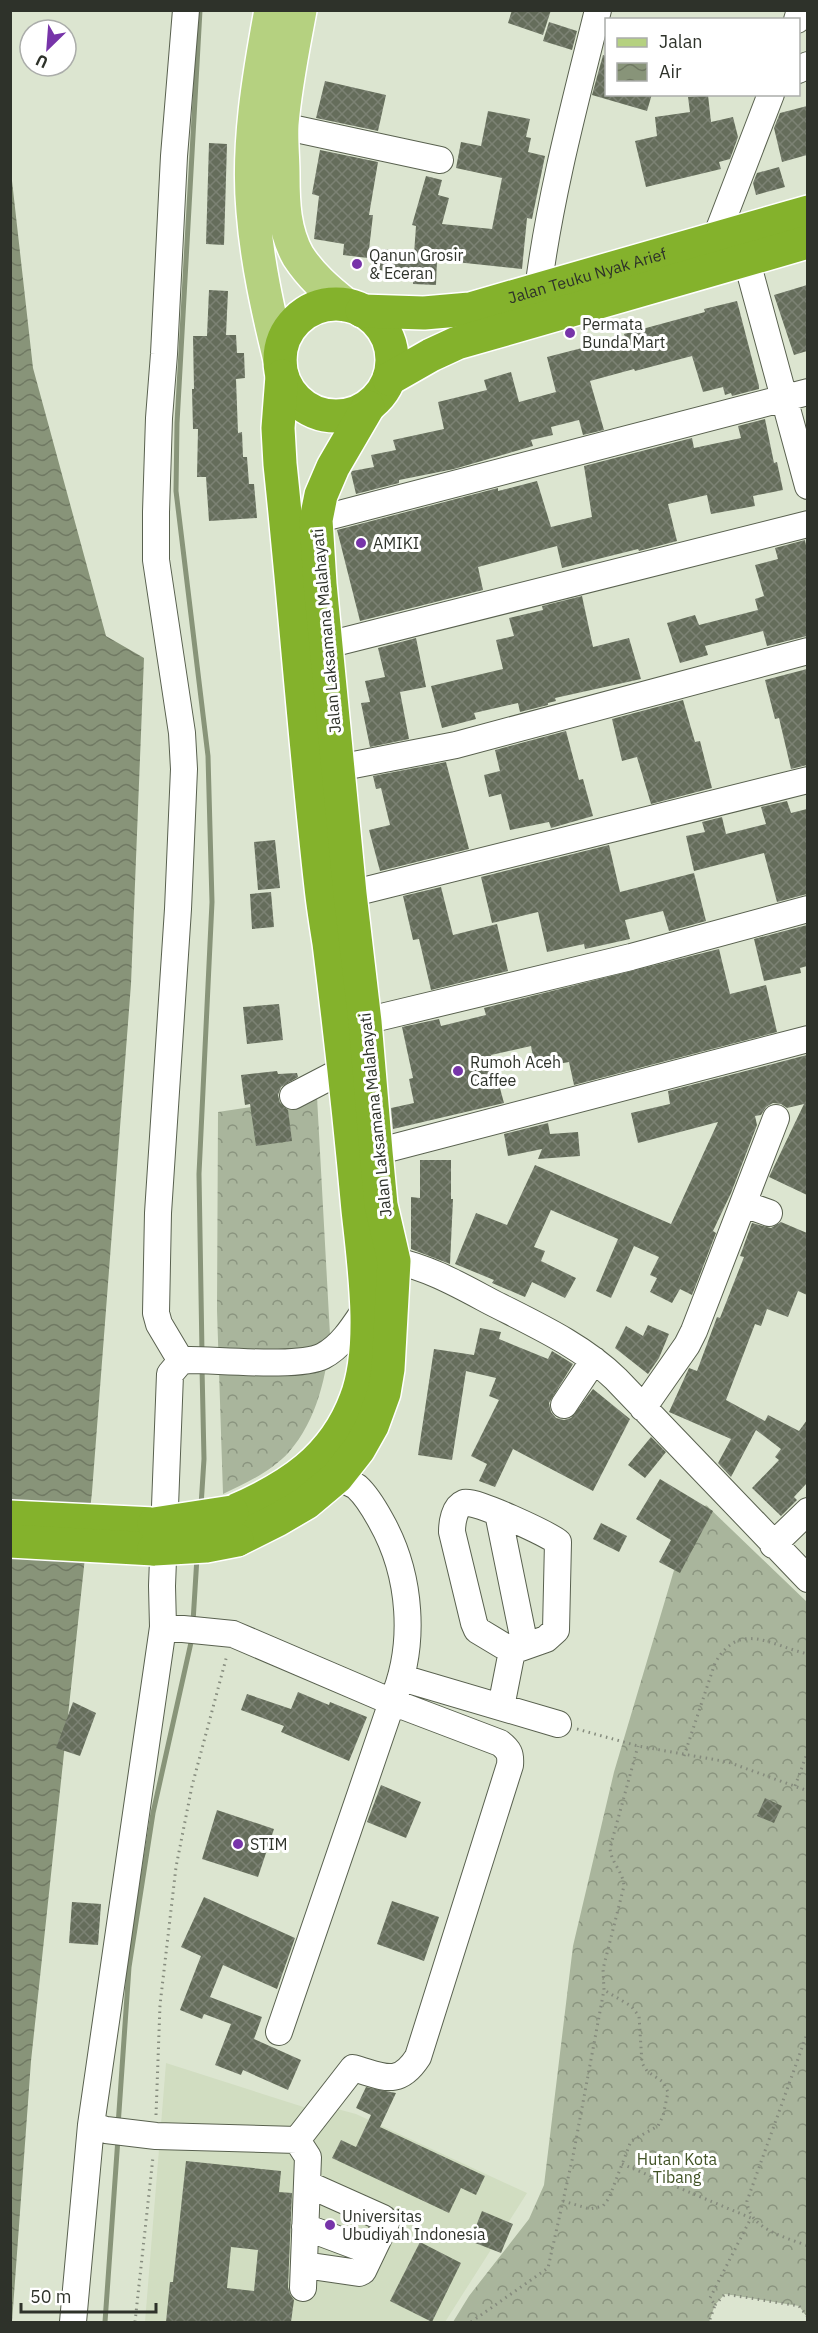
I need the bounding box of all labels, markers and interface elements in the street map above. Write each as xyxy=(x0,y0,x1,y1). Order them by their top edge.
north arrow xyxy=(18,18,78,78)
legend xyxy=(605,18,800,96)
text: Jalan xyxy=(659,30,703,53)
text: U xyxy=(32,50,51,73)
text: Air xyxy=(659,60,682,83)
street label: Jalan Teuku Nyak Arief xyxy=(506,243,668,308)
place label: Qanun Grosir & Eceran xyxy=(369,245,464,283)
marker: Qanun Grosir & Eceran xyxy=(350,257,364,271)
place label: Permata Bunda Mart xyxy=(582,314,665,352)
marker: Permata Bunda Mart xyxy=(563,326,577,340)
street label: Jalan Laksamana Malahayati xyxy=(307,528,345,734)
place label: AMIKI xyxy=(373,533,419,553)
marker: AMIKI xyxy=(354,536,368,550)
street label: Jalan Laksamana Malahayati xyxy=(354,1012,396,1218)
place label: Rumoh Aceh Caffee xyxy=(470,1052,561,1090)
marker: Rumoh Aceh Caffee xyxy=(451,1064,465,1078)
place label: STIM xyxy=(250,1834,288,1854)
marker: STIM xyxy=(231,1837,245,1851)
park label: Hutan Kota Tibang xyxy=(637,2149,718,2187)
place label: Universitas Ubudiyah Indonesia xyxy=(342,2206,486,2244)
marker: Universitas Ubudiyah Indonesia xyxy=(323,2218,337,2232)
scale bar xyxy=(21,2276,156,2314)
text: 50 m xyxy=(30,2285,72,2308)

